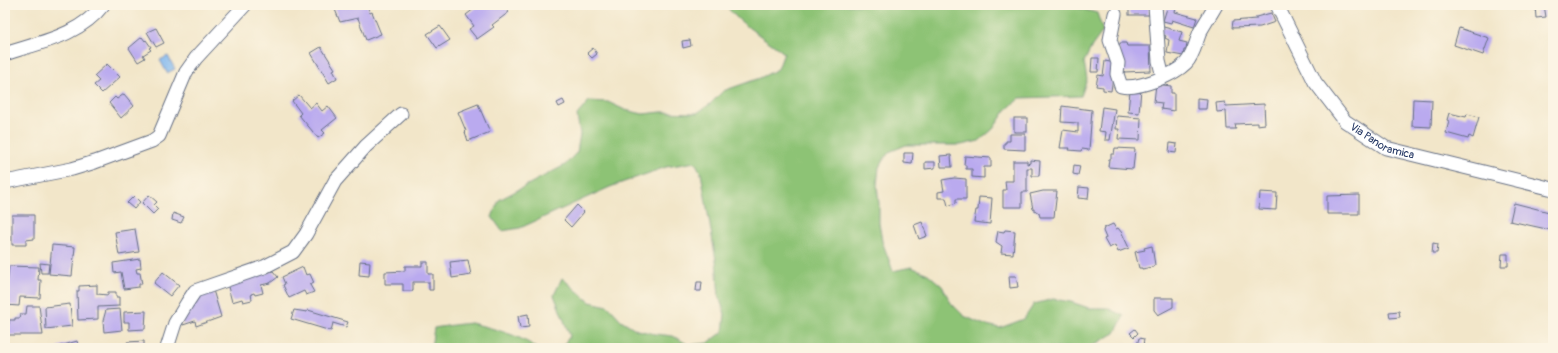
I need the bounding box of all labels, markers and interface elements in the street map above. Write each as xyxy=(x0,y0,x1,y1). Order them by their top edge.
street label: Via Panoramica xyxy=(1348,120,1416,161)

